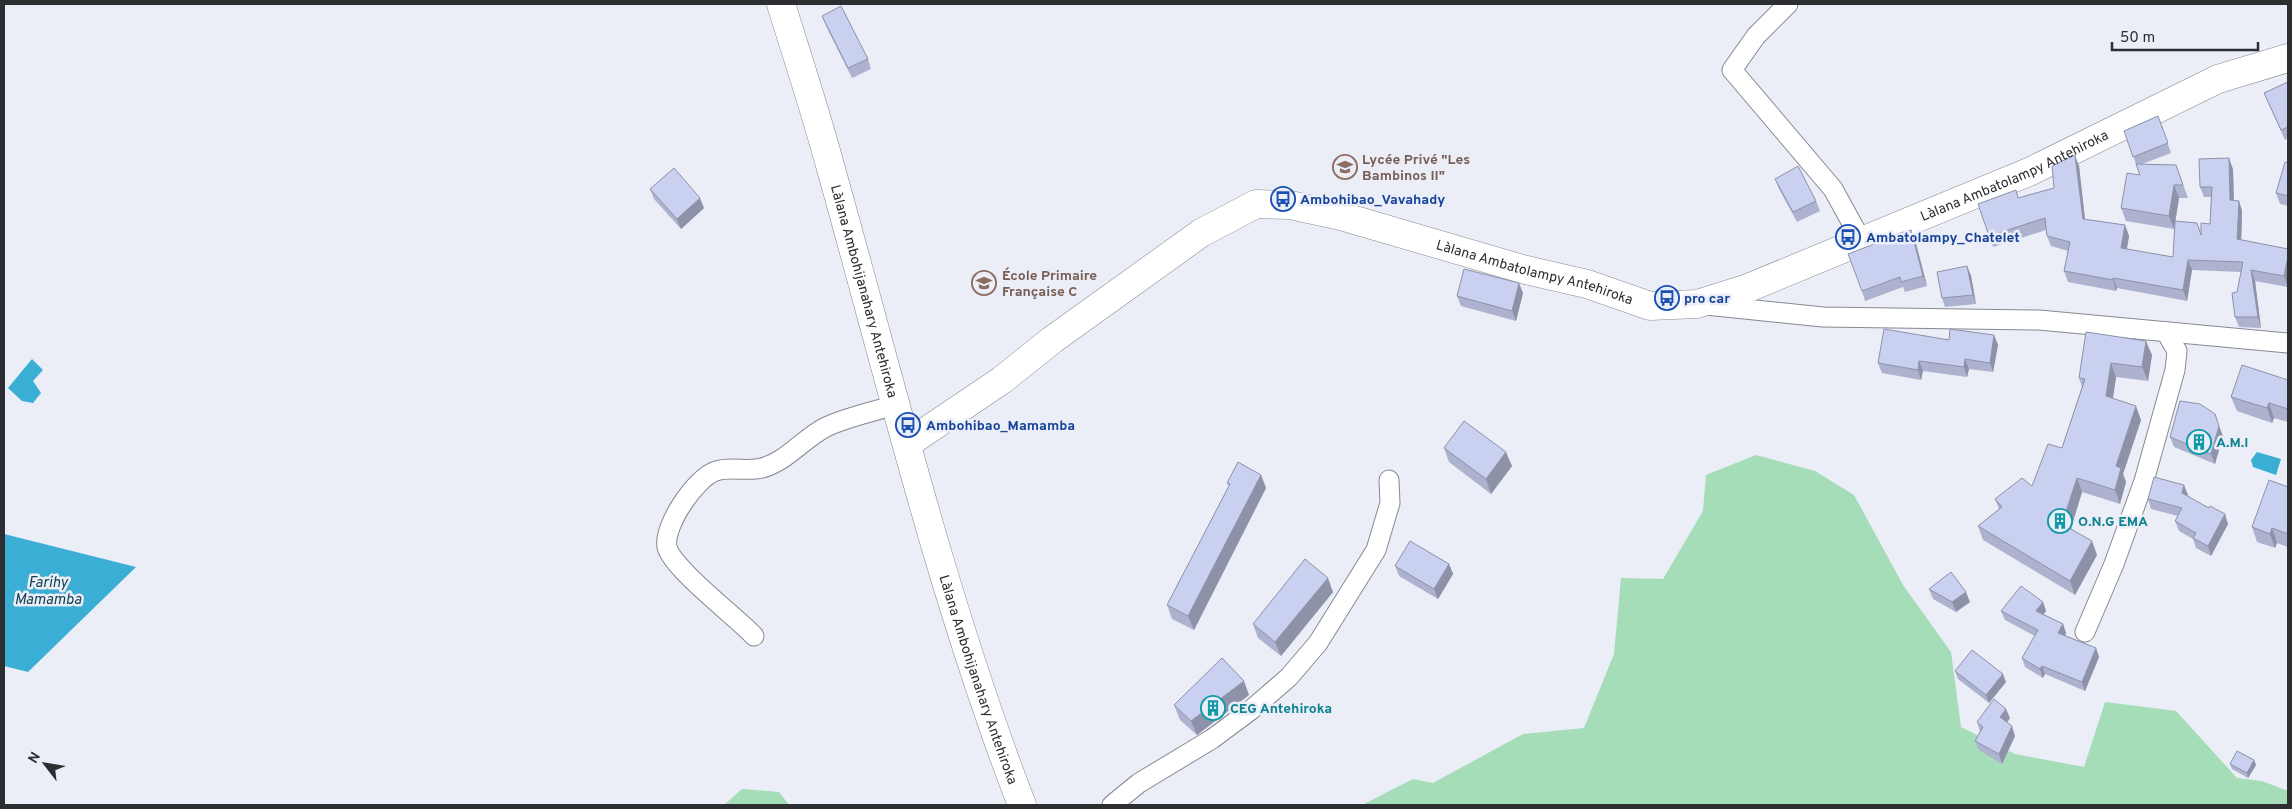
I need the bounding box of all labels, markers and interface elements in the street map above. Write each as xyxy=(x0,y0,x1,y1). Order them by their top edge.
scale bar xyxy=(2112,20,2258,52)
text: 50 m xyxy=(2120,29,2155,48)
street label: Làlana Ambatolampy Antehiroka xyxy=(1918,127,2112,226)
place label: Lycée Privé "Les Bambinos II" xyxy=(1362,152,1470,185)
school or university icon: Lycée Privé "Les Bambinos II" xyxy=(1332,154,1358,180)
street label: Làlana Ambohijanahary Antehiroka xyxy=(826,183,900,400)
bus stop icon: Ambohibao_Vavahady xyxy=(1270,186,1296,212)
place label: Ambohibao_Vavahady xyxy=(1300,192,1445,209)
bus stop icon: Ambatolampy_Chatelet xyxy=(1835,224,1861,250)
place label: Ambatolampy_Chatelet xyxy=(1866,230,2020,247)
street label: Làlana Ambatolampy Antehiroka xyxy=(1434,237,1635,309)
place label: École Primaire Française C xyxy=(1002,267,1097,301)
school or university icon: École Primaire Française C xyxy=(971,270,997,296)
bus stop icon: pro car xyxy=(1654,285,1680,311)
place label: pro car xyxy=(1684,291,1730,308)
bus stop icon: Ambohibao_Mamamba xyxy=(895,412,921,438)
place label: Ambohibao_Mamamba xyxy=(926,418,1075,435)
building icon: A.M.I xyxy=(2186,429,2212,455)
place label: A.M.I xyxy=(2216,435,2248,452)
building icon: O.N.G EMA xyxy=(2047,508,2073,534)
place label: O.N.G EMA xyxy=(2078,514,2148,531)
street label: Làlana Ambohijanahary Antehiroka xyxy=(935,573,1020,787)
water label: Farihy Mamamba xyxy=(14,574,82,610)
building icon: CEG Antehiroka xyxy=(1200,695,1226,721)
place label: CEG Antehiroka xyxy=(1230,701,1332,718)
north arrow xyxy=(20,739,70,789)
text: N xyxy=(25,749,45,767)

